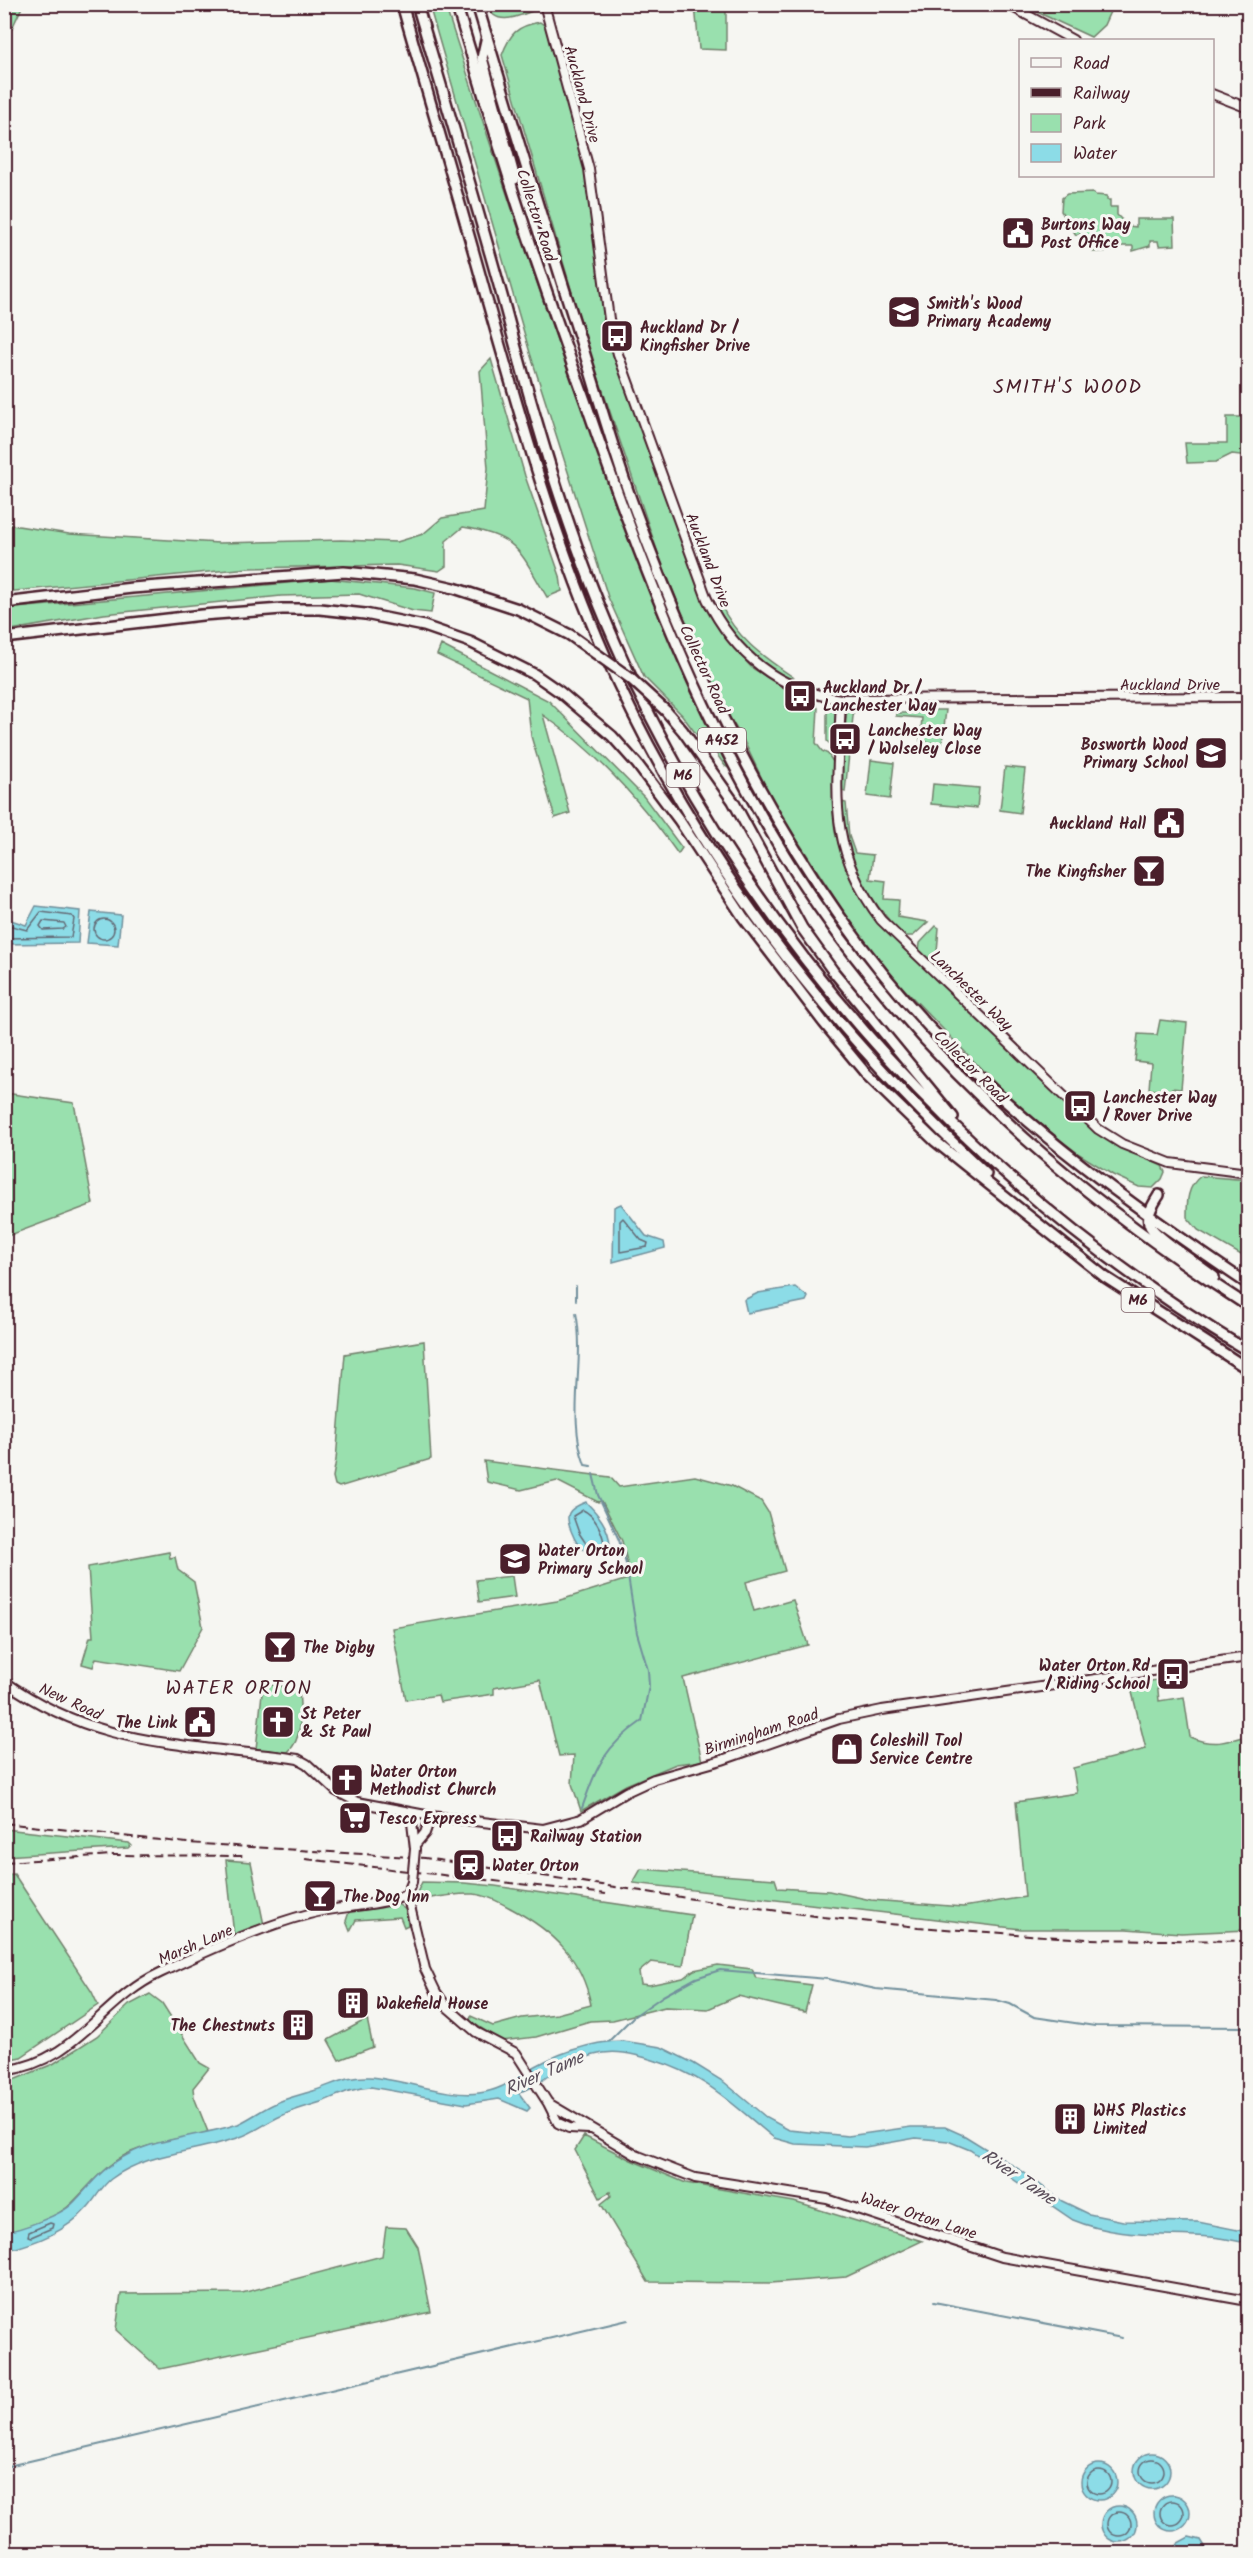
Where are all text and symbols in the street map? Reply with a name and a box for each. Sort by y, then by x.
legend [1019,39,1214,177]
street label: Auckland Drive [557,43,607,146]
text: Road [1073,50,1110,79]
text: Railway [1073,80,1130,109]
text: Park [1073,110,1106,139]
text: Water [1073,140,1118,169]
street label: Collector Road [509,166,563,266]
place label: Burtons Way Post Office [1041,213,1131,256]
public building icon: Burtons Way Post Office [1000,215,1036,251]
place label: Smith's Wood Primary Academy [927,292,1052,335]
school or university icon: Smith's Wood Primary Academy [886,294,922,330]
place label: Auckland Dr / Kingfisher Drive [640,316,750,359]
bus stop icon: Auckland Dr / Kingfisher Drive [599,318,635,354]
district label: SMITH'S WOOD [993,372,1143,404]
street label: Auckland Drive [678,509,737,612]
street label: Collector Road [672,621,736,719]
street label: Auckland Drive [1120,673,1220,698]
place label: Auckland Dr / Lanchester Way [823,676,938,719]
bus stop icon: Auckland Dr / Lanchester Way [782,678,818,714]
place label: Lanchester Way / Wolseley Close [867,719,983,762]
bus stop icon: Lanchester Way / Wolseley Close [827,721,863,757]
road number: A452 [698,728,746,752]
place label: Bosworth Wood Primary School [1081,733,1189,776]
school or university icon: Bosworth Wood Primary School [1193,735,1229,771]
road number: M6 [666,763,700,787]
public building icon: Auckland Hall [1151,805,1187,841]
place label: Auckland Hall [1049,812,1147,837]
bar icon: The Kingfisher [1131,853,1167,889]
place label: The Kingfisher [1026,860,1127,885]
street label: Lanchester Way [924,945,1019,1038]
street label: Collector Road [927,1024,1014,1111]
place label: Lanchester Way / Rover Drive [1102,1086,1218,1129]
bus stop icon: Lanchester Way / Rover Drive [1062,1088,1098,1124]
road number: M6 [1122,1288,1154,1312]
place label: Water Orton Primary School [538,1539,644,1582]
school or university icon: Water Orton Primary School [497,1541,533,1577]
bar icon: The Digby [262,1629,298,1665]
place label: The Digby [303,1636,375,1661]
place label: Water Orton Rd / Riding School [1039,1654,1151,1697]
bus stop icon: Water Orton Rd / Riding School [1155,1656,1191,1692]
district label: WATER ORTON [166,1673,312,1705]
street label: New Road [35,1677,107,1728]
place label: St Peter & St Paul [301,1702,372,1745]
street label: Birmingham Road [701,1702,823,1763]
public building icon: The Link [182,1704,218,1740]
church icon: St Peter & St Paul [260,1704,296,1740]
place label: The Link [116,1711,178,1736]
place label: Coleshill Tool Service Centre [870,1729,973,1772]
shop icon: Coleshill Tool Service Centre [829,1731,865,1767]
place label: Water Orton Methodist Church [370,1760,496,1803]
church icon: Water Orton Methodist Church [329,1762,365,1798]
supermarket icon: Tesco Express [337,1800,373,1836]
place label: Tesco Express [378,1807,477,1832]
bus stop icon: Railway Station [489,1818,525,1854]
place label: Railway Station [530,1825,642,1850]
station icon: Water Orton [451,1847,487,1883]
place label: Water Orton [492,1854,579,1879]
bar icon: The Dog Inn [302,1878,338,1914]
place label: The Dog Inn [343,1885,429,1910]
street label: Marsh Lane [154,1918,237,1972]
building icon: Wakefield House [335,1985,371,2021]
place label: Wakefield House [376,1992,489,2017]
building icon: The Chestnuts [280,2007,316,2043]
place label: The Chestnuts [171,2014,276,2039]
water label: River Tame [500,2043,591,2105]
place label: WHS Plastics Limited [1093,2099,1187,2142]
building icon: WHS Plastics Limited [1052,2101,1088,2137]
water label: River Tame [975,2143,1063,2215]
street label: Water Orton Lane [857,2186,980,2247]

